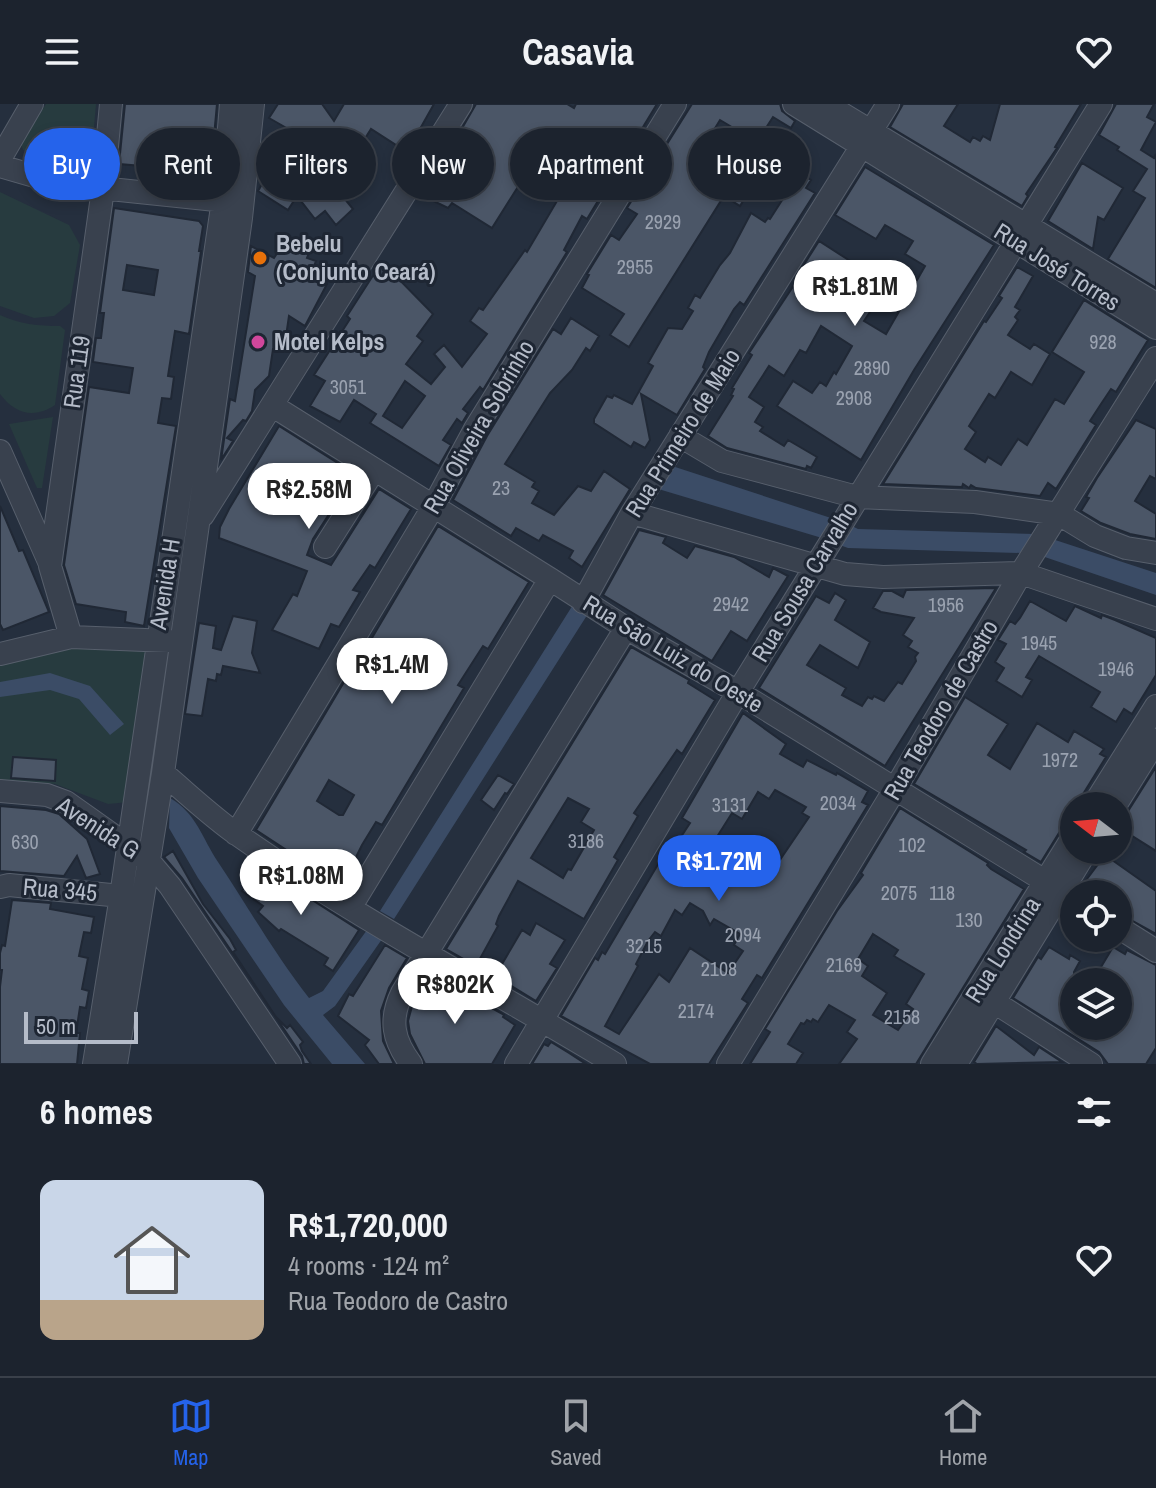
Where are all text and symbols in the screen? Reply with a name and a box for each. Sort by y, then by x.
text: Casavia [522,28,634,76]
icon: menu [40,30,84,74]
icon: heart [1072,30,1116,74]
chip: Buy [24,128,120,200]
chip: Rent [136,128,240,200]
chip: Filters [256,128,376,200]
chip: New [392,128,494,200]
chip: Apartment [510,128,672,200]
chip: House [688,128,810,200]
house number: 2929 [645,208,681,235]
street label: Rua José Torres [988,215,1127,318]
place label: Bebelu (Conjunto Ceará) [276,227,436,287]
marker: Bebelu (Conjunto Ceará) [251,249,269,267]
house number: 2955 [617,253,653,280]
pin: R$1.81M [781,260,929,328]
text: R$1.81M [812,268,898,303]
place label: Motel Kelps [274,325,385,357]
house number: 928 [1089,328,1117,355]
marker: Motel Kelps [249,333,267,351]
street label: Rua 119 [55,334,97,410]
street label: Rua Oliveira Sobrinho [415,334,541,519]
street label: Rua Primeiro de Maio [617,342,747,523]
house number: 2890 [854,354,890,381]
house number: 3051 [330,373,366,400]
house number: 2908 [836,384,872,411]
pin: R$2.58M [235,463,383,531]
text: R$2.58M [266,471,352,506]
house number: 23 [492,474,510,501]
street label: Rua Sousa Carvalho [744,495,865,668]
street label: Avenida H [141,536,187,633]
street label: Rua São Luiz do Oeste [578,587,769,720]
house number: 2942 [713,590,749,617]
house number: 1956 [928,591,964,618]
street label: Rua Teodoro de Castro [875,614,1005,805]
house number: 1945 [1021,629,1057,656]
pin: R$1.4M [327,638,457,706]
text: R$1.4M [355,646,429,681]
house number: 1946 [1098,655,1134,682]
house number: 1972 [1042,746,1078,773]
street label: Avenida G [50,788,146,866]
house number: 2034 [820,789,856,816]
house number: 3131 [712,791,748,818]
north arrow [1060,792,1132,864]
map controls [1060,792,1132,1040]
house number: 3186 [568,827,604,854]
house number: 630 [11,828,39,855]
house number: 102 [898,831,926,858]
pin: R$1.72M [645,835,793,903]
text: R$1.72M [676,843,762,878]
pin: R$1.08M [227,849,375,917]
text: R$1.08M [258,857,344,892]
street label: Rua 345 [22,870,99,908]
house number: 2075 [881,879,917,906]
house number: 118 [929,879,955,906]
button: locate [1060,880,1132,952]
street label: Rua Londrina [957,890,1047,1009]
house number: 130 [955,906,983,933]
house number: 2094 [725,921,761,948]
house number: 3215 [626,932,662,959]
house number: 2169 [826,951,862,978]
house number: 2108 [701,955,737,982]
pin: R$802K [390,958,520,1026]
text: R$802K [416,966,494,1001]
button: layers [1060,968,1132,1040]
house number: 2174 [678,997,714,1024]
house number: 2158 [884,1003,920,1030]
scale bar [24,1008,138,1044]
text: 50 m [36,1011,76,1041]
text: 6 homes [40,1089,153,1135]
icon: filters [1072,1090,1116,1134]
text: R$1,720,000 [288,1202,448,1248]
icon: home [104,1212,200,1308]
icon: heart [1072,1238,1116,1282]
text: 4 rooms · 124 m² [288,1248,449,1283]
text: Rua Teodoro de Castro [288,1283,508,1318]
tab: Map [169,1394,213,1472]
tab: Saved [550,1394,602,1472]
tab: Home [939,1394,987,1472]

